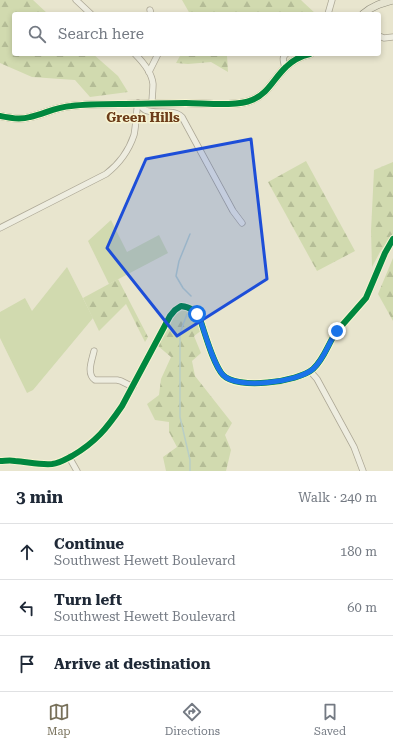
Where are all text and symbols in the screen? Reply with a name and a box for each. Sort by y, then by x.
search box [12,12,381,56]
icon: search [26,23,48,45]
text: Search here [58,25,144,43]
district label: Green Hills [106,110,180,125]
route start [188,305,206,323]
route end [328,322,346,340]
text: 3 min [16,487,63,507]
text: Walk · 240 m [298,490,377,505]
text: Continue [54,535,124,553]
icon: ahead [16,541,38,563]
text: 180 m [340,544,377,559]
text: Southwest Hewett Boulevard [54,553,236,568]
text: Turn left [54,591,122,609]
icon: left [16,597,38,619]
text: 60 m [347,600,377,615]
text: Southwest Hewett Boulevard [54,609,236,624]
icon: arrive [16,653,38,675]
text: Arrive at destination [54,655,210,673]
tab: Map [47,701,71,738]
tab: Directions [165,701,220,738]
tab: Saved [314,701,346,738]

